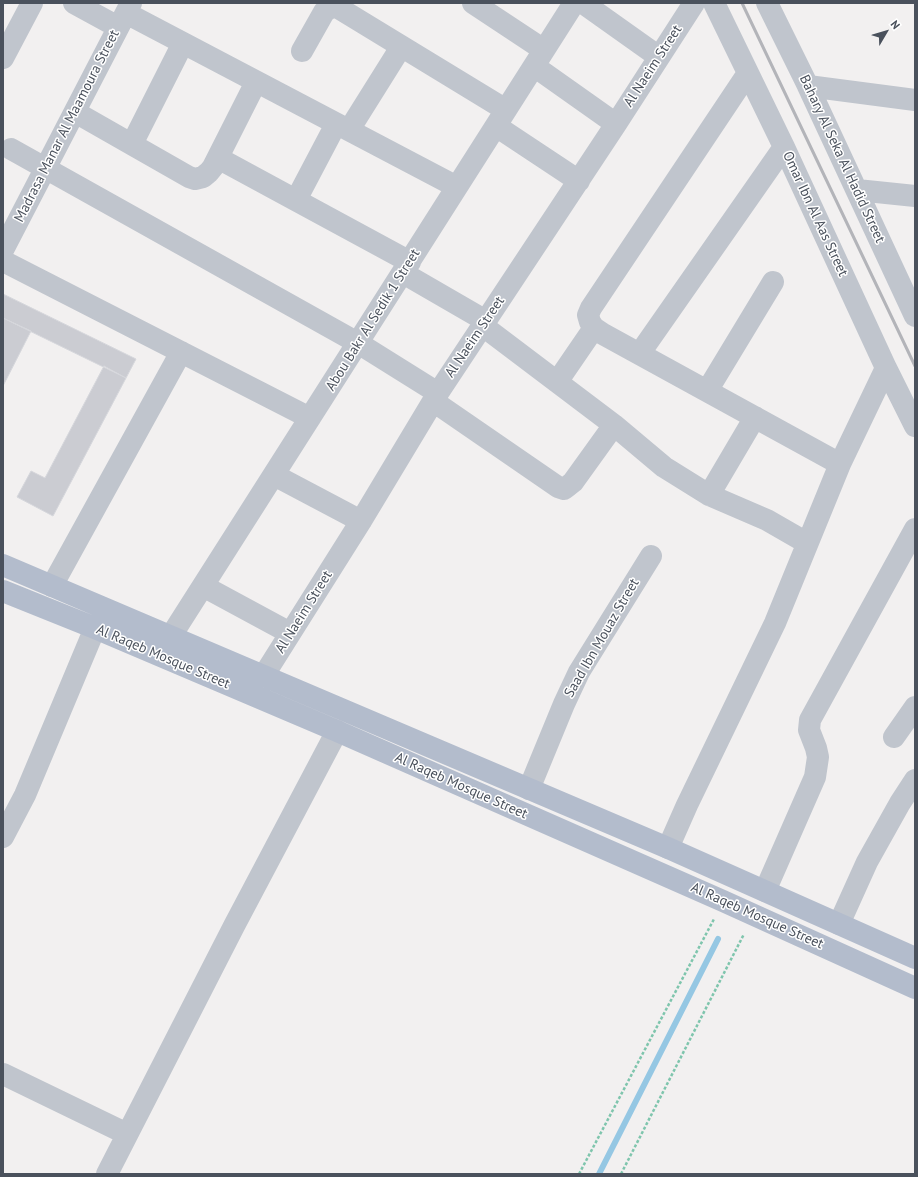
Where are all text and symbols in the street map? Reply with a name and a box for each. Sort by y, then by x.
north arrow [866,12,906,52]
text: N [888,17,903,32]
street label: Al Naeim Street [620,22,686,110]
street label: Madrasa Manar Al Maamoura Street [11,27,123,225]
street label: Bahary Al Seka Al Hadid Street [796,72,888,246]
street label: Omar Ibn Al Aas Street [779,149,851,279]
street label: Abou Bakr Al Sedik 1 Street [322,246,424,394]
street label: Al Naeim Street [442,293,508,381]
street label: Al Naeim Street [272,568,336,656]
street label: Saad Ibn Mouaz Street [561,576,643,700]
street label: Al Raqeb Mosque Street [94,621,232,693]
street label: Al Raqeb Mosque Street [392,749,530,823]
street label: Al Raqeb Mosque Street [688,879,826,953]

